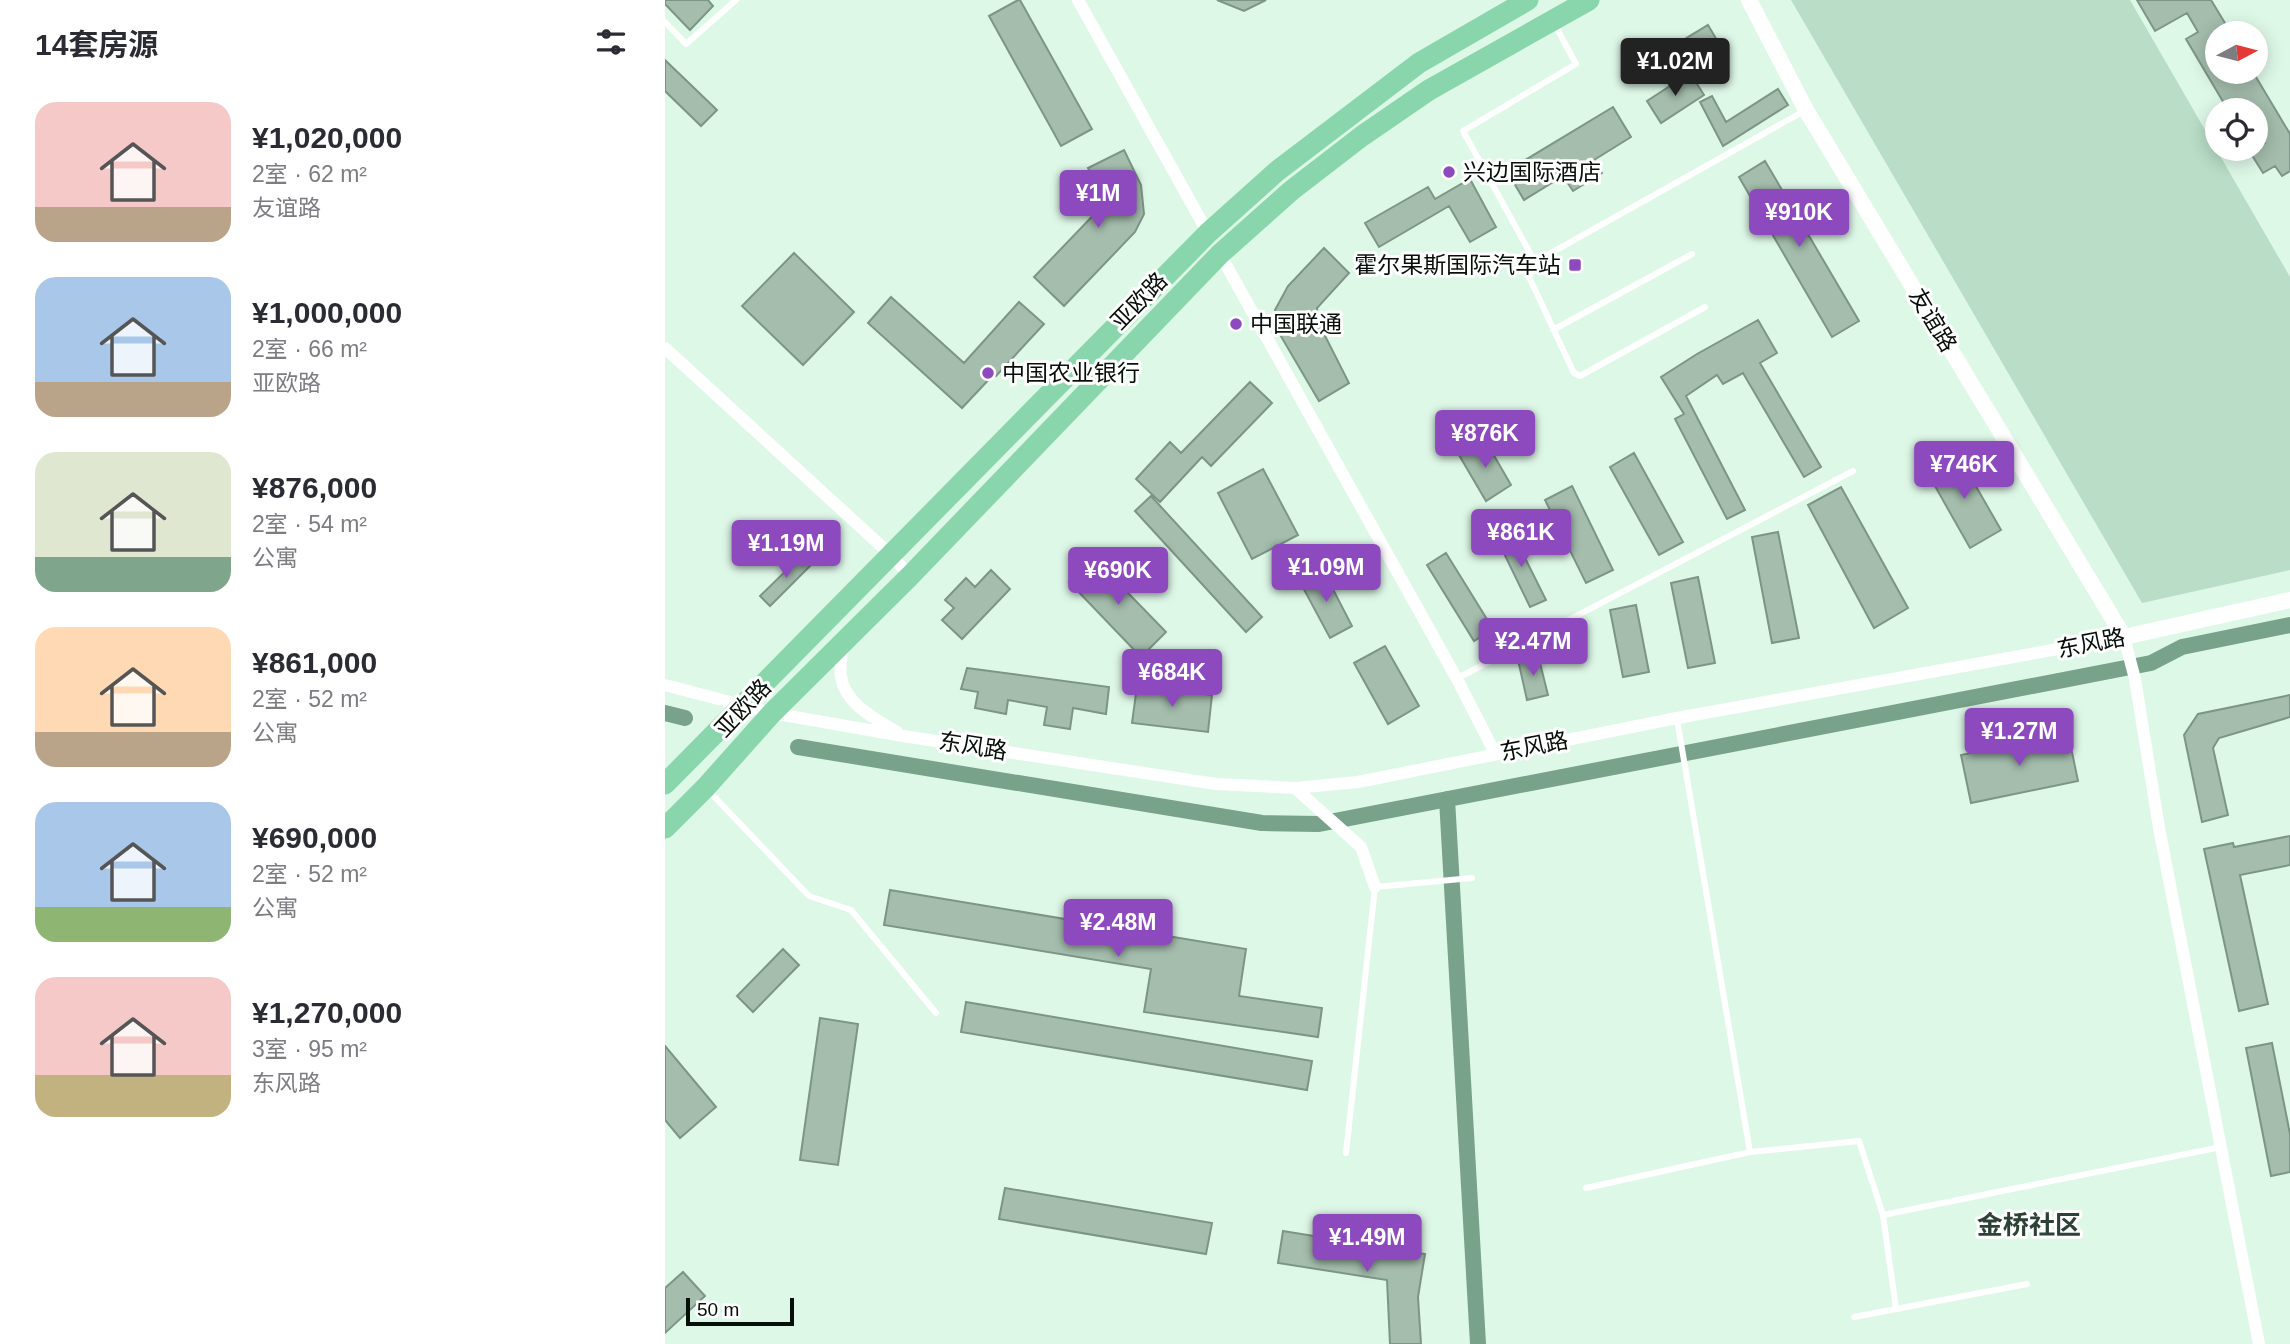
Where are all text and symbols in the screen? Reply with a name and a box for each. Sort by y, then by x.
north arrow [2205,21,2268,84]
map controls [2205,21,2268,161]
icon: filters [592,23,630,61]
text: 14套房源 [35,28,158,61]
pin: ¥1.02M [1618,38,1732,98]
text: ¥1.02M [1637,48,1713,74]
button: locate [2205,98,2268,161]
text: ¥1,020,000 [252,121,402,154]
icon: home [91,130,175,214]
place label: 兴边国际酒店 [1463,159,1601,185]
text: 2室 · 62 m² [252,161,367,187]
marker: 兴边国际酒店 [1441,164,1457,180]
pin: ¥1M [1064,170,1132,230]
text: ¥1M [1076,180,1120,206]
pin: ¥910K [1750,190,1848,249]
text: 友谊路 [252,195,321,221]
text: ¥910K [1765,199,1833,225]
place label: 霍尔果斯国际汽车站 [1354,252,1561,278]
marker: 霍尔果斯国际汽车站 [1567,257,1583,273]
street label: 亚欧路 [1106,267,1172,335]
street label: 友谊路 [1904,284,1962,356]
text: ¥1,000,000 [252,296,402,329]
icon: home [91,305,175,389]
place label: 中国联通 [1250,311,1342,337]
marker: 中国联通 [1228,316,1244,332]
text: 2室 · 66 m² [252,336,367,362]
place label: 中国农业银行 [1002,360,1140,386]
marker: 中国农业银行 [980,365,996,381]
text: 亚欧路 [252,370,321,396]
pin: ¥876K [1436,410,1534,470]
text: ¥876K [1451,420,1519,446]
pin: ¥746K [1915,442,2013,501]
text: ¥746K [1930,451,1998,477]
text: ¥876,000 [252,471,377,504]
icon: home [91,480,175,564]
pin: ¥861K [1472,510,1570,569]
text: 2室 · 54 m² [252,511,367,537]
text: ¥861K [1487,519,1555,545]
pin: ¥1.19M [729,520,843,580]
text: ¥1.19M [748,530,824,556]
pin: ¥1.09M [1269,544,1383,604]
text: 公寓 [252,545,298,571]
pin: ¥690K [1069,548,1167,607]
text: ¥1.09M [1288,554,1364,580]
text: ¥690K [1084,557,1152,583]
pin: ¥2.47M [1476,618,1590,678]
street label: 东风路 [2055,624,2127,662]
text: ¥2.47M [1495,628,1571,654]
text: ¥861,000 [252,646,377,679]
pin: ¥684K [1123,650,1221,709]
icon: home [91,655,175,739]
text: ¥684K [1138,659,1206,685]
street label: 亚欧路 [710,674,776,742]
text: 2室 · 52 m² [252,686,367,712]
pin: ¥1.27M [1962,708,2076,768]
text: ¥1.27M [1981,718,2057,744]
text: 公寓 [252,720,298,746]
street label: 东风路 [1498,727,1570,765]
street label: 东风路 [937,728,1009,764]
text: ¥690,000 [252,821,377,854]
icon: home [91,830,175,914]
text: 2室 · 52 m² [252,861,367,887]
text: 公寓 [252,895,298,921]
pin: ¥2.48M [1061,900,1175,959]
text: ¥2.48M [1080,909,1156,935]
text: ¥1,270,000 [252,996,402,1029]
icon: home [91,1005,175,1089]
text: 3室 · 95 m² [252,1036,367,1062]
text: 东风路 [252,1070,321,1096]
district label: 金桥社区 [1977,1210,2081,1240]
pin: ¥1.49M [1310,1214,1424,1274]
text: ¥1.49M [1329,1224,1405,1250]
scale bar [686,1295,795,1327]
text: 50 m [697,1299,739,1320]

